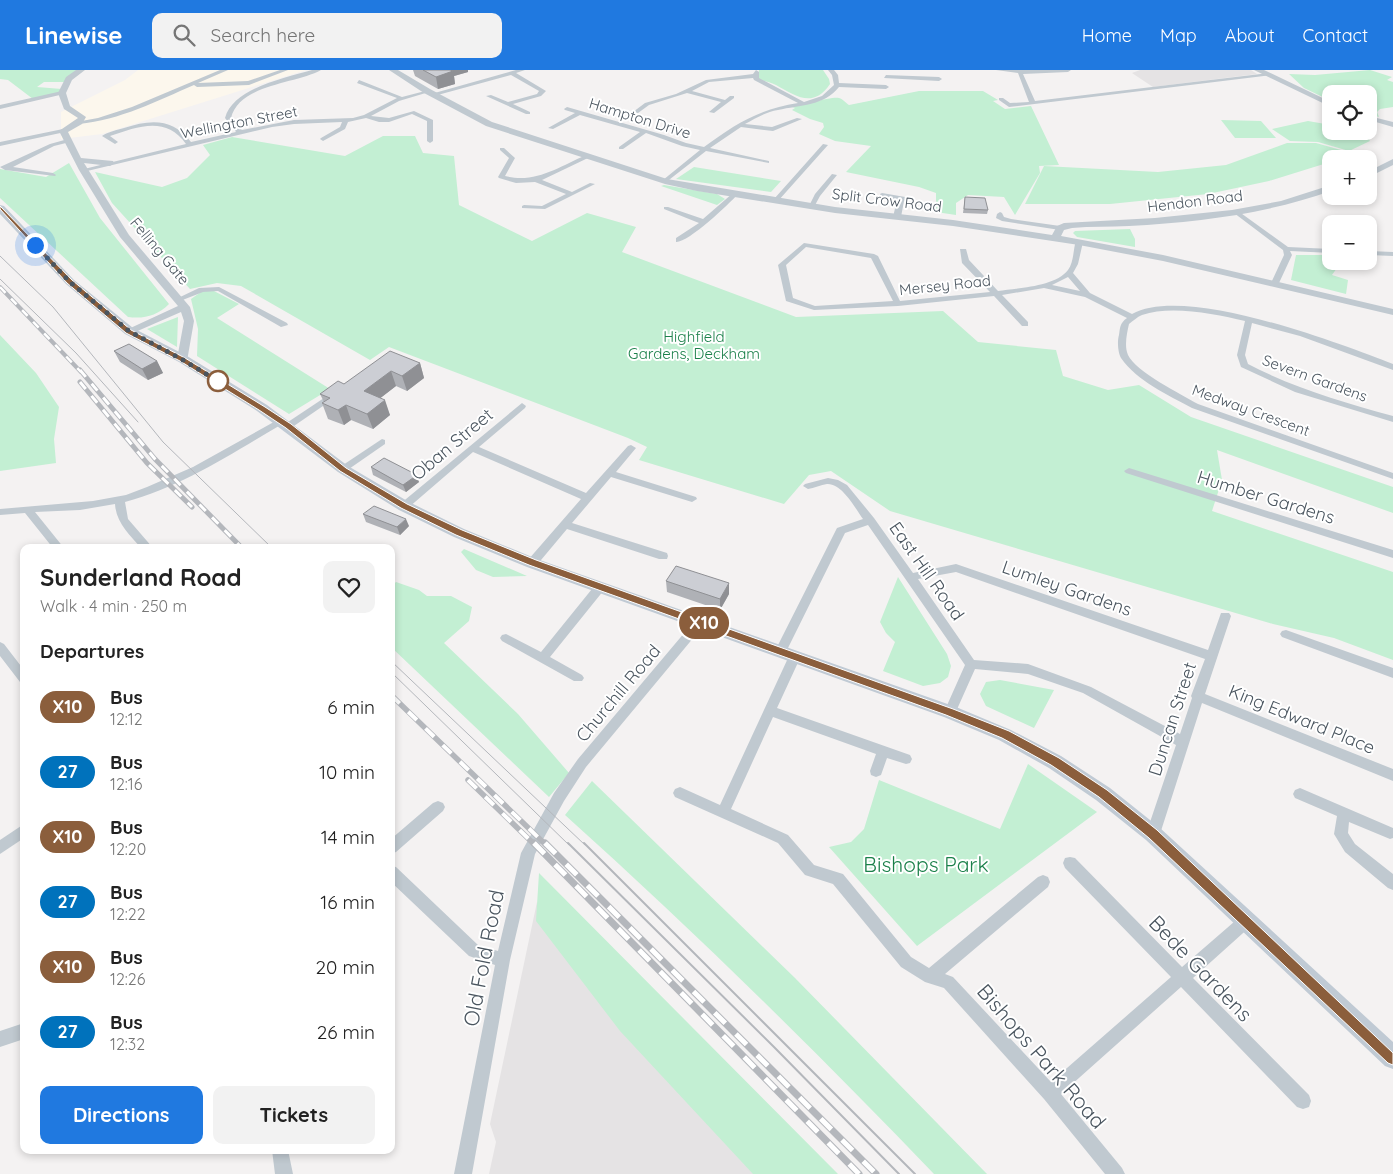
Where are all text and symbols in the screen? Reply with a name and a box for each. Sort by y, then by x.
search box [152,13,502,58]
text: Linewise [25,20,122,50]
icon: search [170,21,198,49]
text: Search here [210,23,315,47]
text: Home [1082,24,1132,47]
text: Map [1160,24,1197,47]
text: About [1225,24,1275,47]
text: Contact [1303,24,1368,47]
map controls [1322,85,1377,270]
button: locate [1322,85,1377,140]
street label: Hampton Drive [587,93,693,143]
street label: Wellington Street [179,101,299,143]
button: + [1322,150,1377,205]
street label: Split Crow Road [831,184,943,216]
street label: Hendon Road [1146,186,1244,216]
street label: Felling Gate [126,213,194,289]
button: − [1322,215,1377,270]
your location [23,233,48,258]
street label: Mersey Road [898,271,992,299]
park label: Highfield Gardens, Deckham [628,327,760,363]
street label: Severn Gardens [1260,350,1370,406]
unlabelled marker [207,370,229,392]
street label: Medway Crescent [1190,380,1312,440]
street label: Oban Street [406,403,498,485]
street label: Humber Gardens [1194,465,1338,529]
street label: East Hill Road [885,517,969,625]
street label: Lumley Gardens [999,555,1135,621]
button: heart [323,561,375,613]
text: Sunderland Road [40,562,242,592]
text: Walk · 4 min · 250 m [40,596,187,616]
line badge: X10 [675,607,733,639]
text: X10 [689,611,719,634]
text: Departures [40,639,144,663]
street label: Churchill Road [571,640,665,746]
street label: Duncan Street [1143,659,1201,779]
street label: King Edward Place [1225,679,1379,759]
text: Bus [110,685,143,709]
text: X10 [53,695,82,718]
text: 6 min [327,695,375,719]
text: 12:12 [110,709,143,729]
text: Bus [110,750,143,774]
text: 27 [57,760,78,783]
text: 10 min [319,760,375,784]
text: 12:16 [110,774,142,794]
text: Bus [110,815,143,839]
text: X10 [53,825,82,848]
text: 14 min [321,825,375,849]
text: 12:20 [110,839,146,859]
park label: Bishops Park [863,851,989,877]
text: Bus [110,880,143,904]
street label: Old Fold Road [457,887,509,1029]
text: 27 [57,890,78,913]
text: 16 min [320,890,375,914]
text: 12:22 [110,904,146,924]
street label: Bede Gardens [1144,909,1258,1027]
text: Bus [110,945,143,969]
text: X10 [53,955,82,978]
text: 20 min [316,955,375,979]
text: 12:26 [110,969,145,989]
street label: Bishops Park Road [972,978,1112,1134]
text: Bus [110,1010,143,1034]
text: 27 [57,1020,78,1043]
text: 26 min [317,1020,375,1044]
text: 12:32 [110,1034,145,1054]
button: Directions [40,1086,203,1144]
button: Tickets [213,1086,375,1144]

